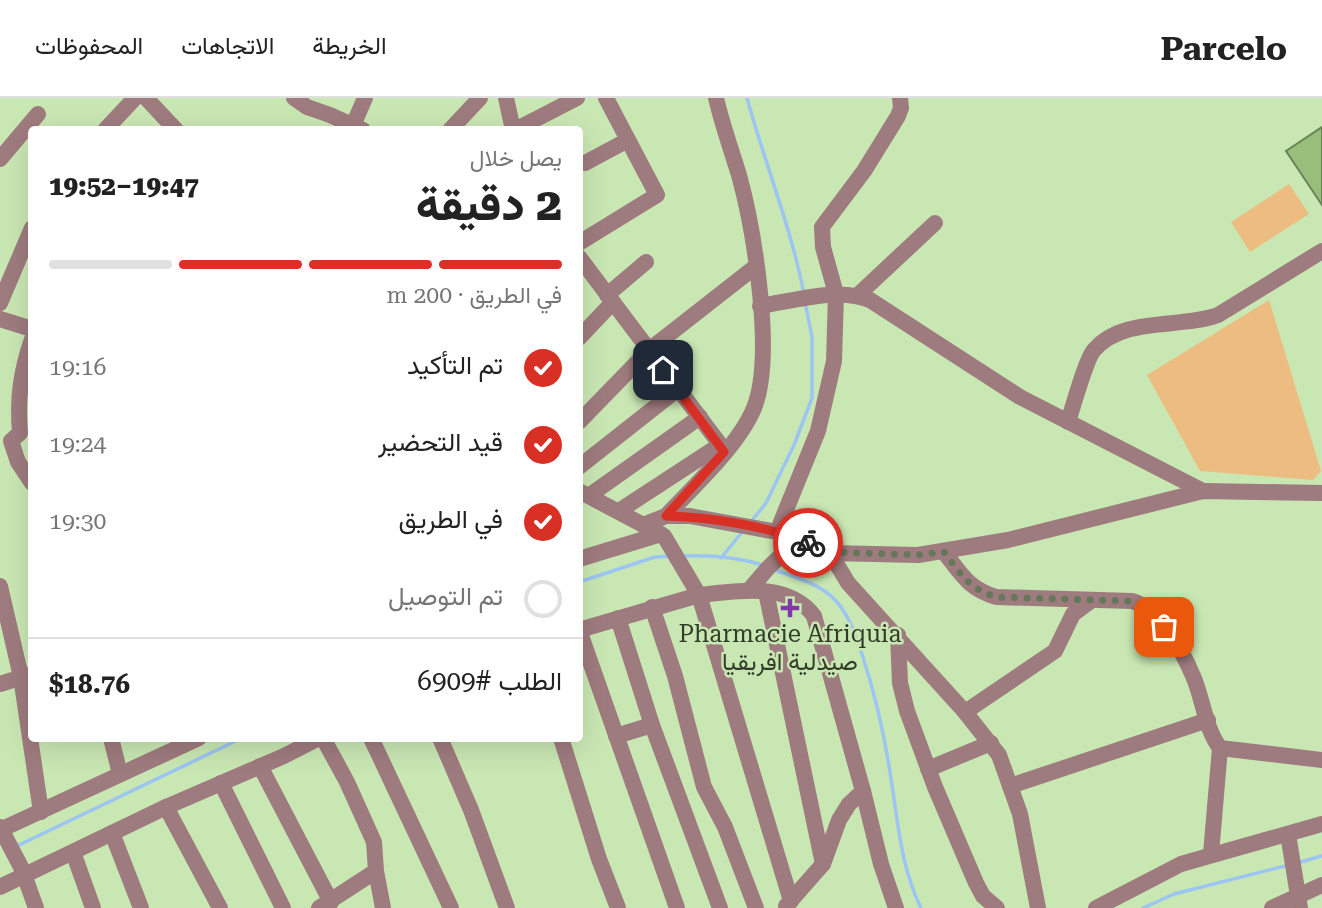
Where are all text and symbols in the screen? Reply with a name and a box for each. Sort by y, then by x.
text: Parcelo [1160,29,1287,68]
text: المحفوظات [35,32,143,60]
text: الاتجاهات [181,32,274,60]
text: الخريطة [312,32,387,60]
text: يصل خلال [470,145,562,172]
text: 19:47–19:52 [49,171,199,201]
text: 2 دقيقة [416,177,562,231]
text: في الطريق · 200 m [387,282,562,309]
pin [633,340,693,400]
icon: check [524,349,562,387]
text: تم التأكيد [407,350,503,380]
icon: home [644,351,682,389]
text: 19:16 [49,354,106,381]
icon: check [524,426,562,464]
text: قيد التحضير [378,427,503,457]
text: 19:24 [49,431,106,458]
icon: check [524,503,562,541]
text: في الطريق [398,504,503,534]
text: 19:30 [49,508,106,535]
courier [773,508,843,578]
icon: bike [789,524,827,562]
text: تم التوصيل [388,581,503,611]
pin [1134,597,1194,657]
marker: Pharmacie Afriquia صيدلية افريقيا [782,600,798,616]
icon: bag [1145,608,1183,646]
place label: Pharmacie Afriquia صيدلية افريقيا [678,620,902,677]
text: الطلب #6909 [417,666,562,696]
text: $18.76 [49,669,130,699]

